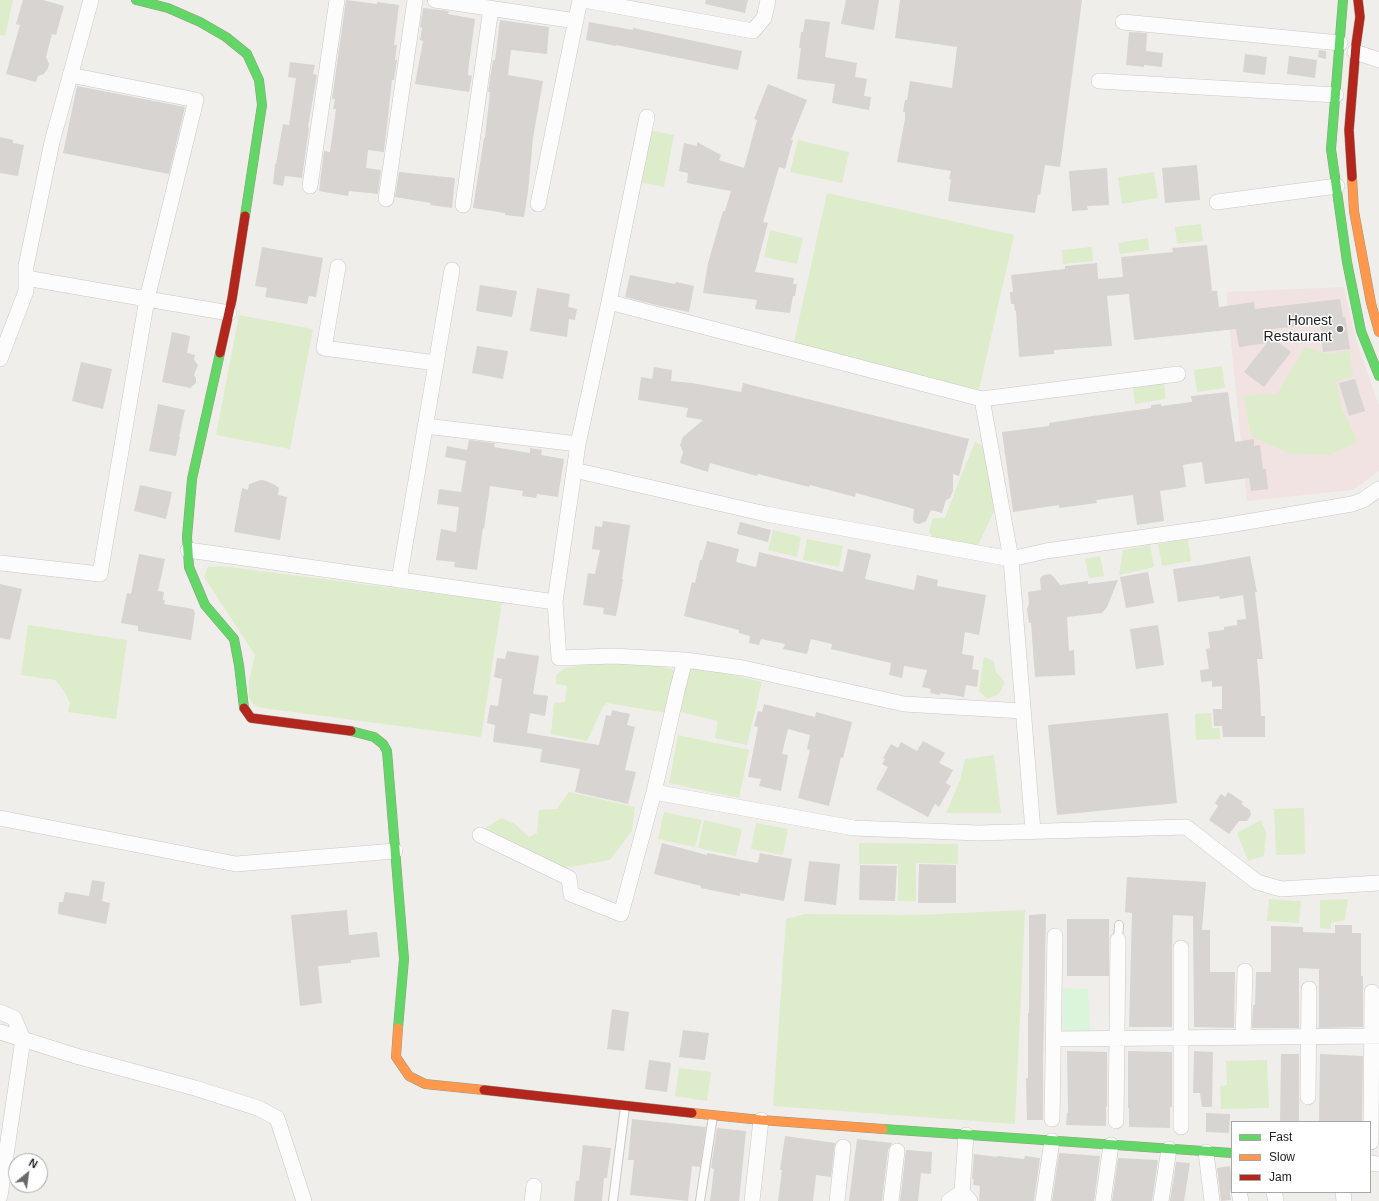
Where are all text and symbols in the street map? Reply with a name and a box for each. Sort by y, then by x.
place label: Honest Restaurant [1264,313,1332,346]
marker: Honest Restaurant [1335,324,1345,334]
legend [1231,1121,1371,1193]
text: Fast [1269,1130,1292,1144]
text: Slow [1269,1150,1295,1164]
north arrow [8,1153,48,1193]
text: N [27,1156,40,1171]
text: Jam [1269,1170,1292,1184]

